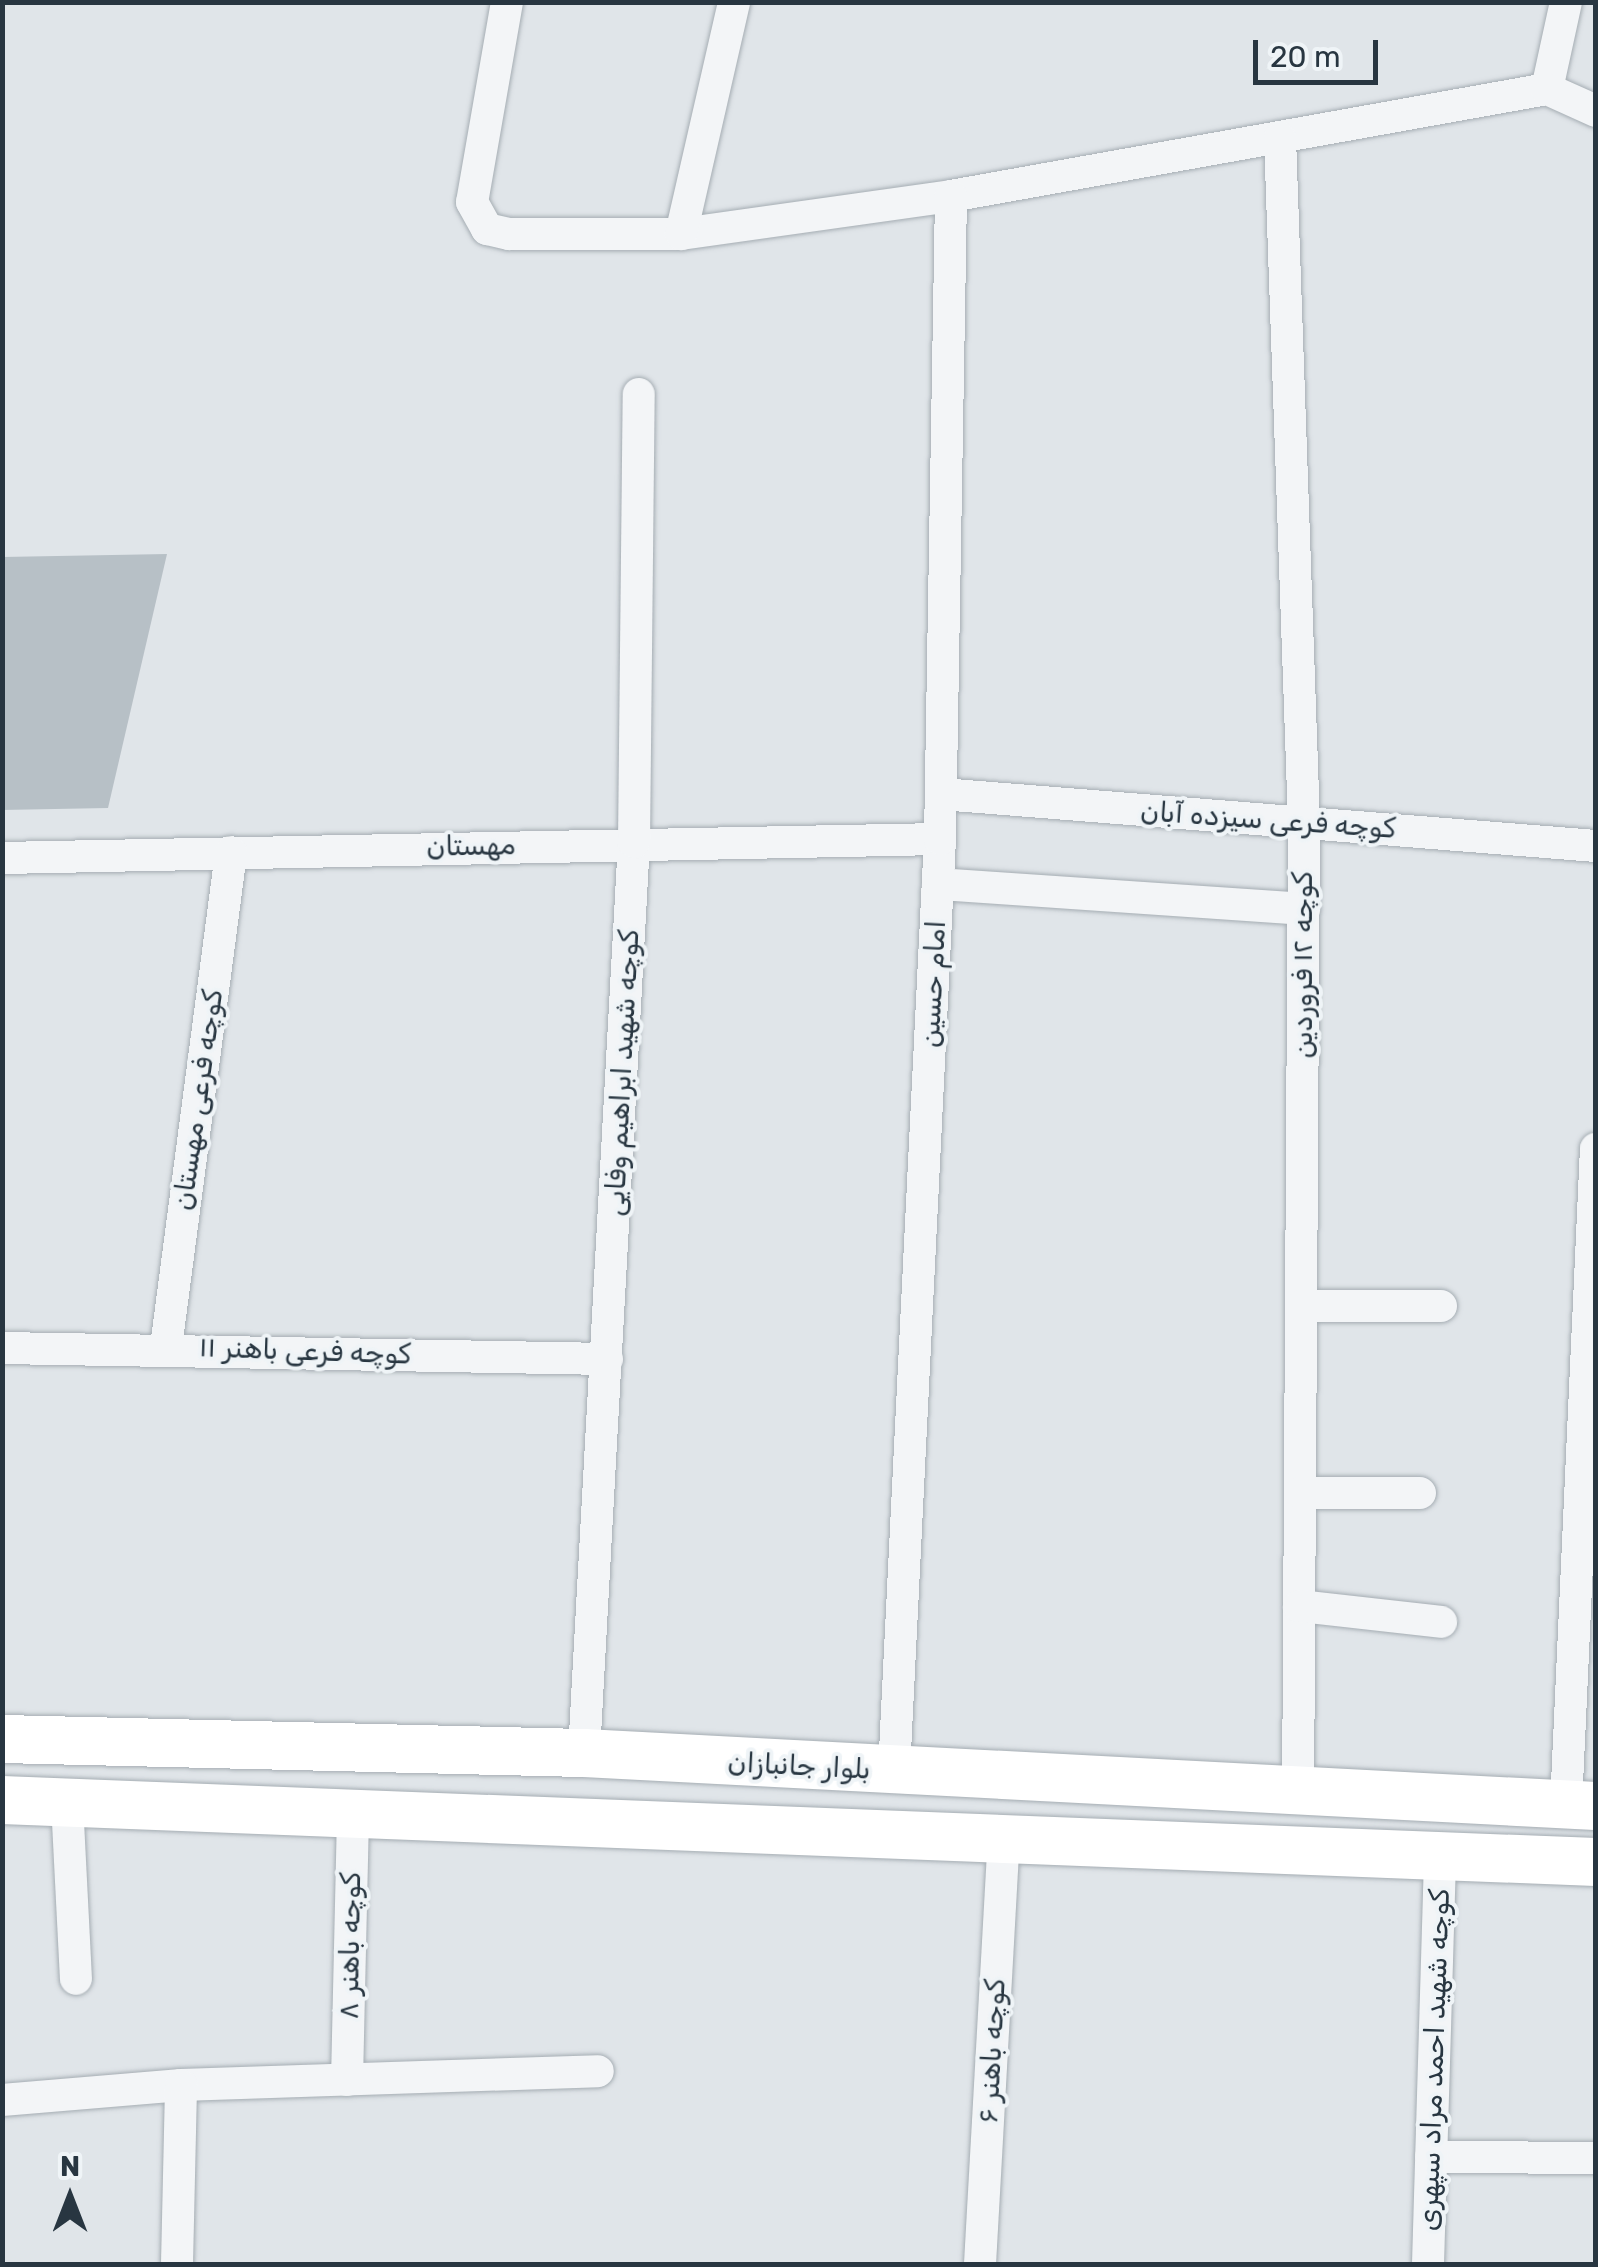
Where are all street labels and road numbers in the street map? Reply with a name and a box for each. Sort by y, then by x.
street label: کوچه فرعی سیزده آبان [1139,794,1397,846]
street label: مهستان [426,828,516,864]
street label: کوچه ۱۲ فروردین [1286,872,1320,1058]
street label: امام حسین [913,920,953,1048]
street label: کوچه شهید ابراهیم وفایی [598,929,646,1217]
street label: کوچه فرعی مهستان [166,987,230,1213]
street label: کوچه فرعی باهنر ۱۱ [198,1331,412,1371]
street label: بلوار جانبازان [727,1745,871,1787]
street label: کوچه باهنر ۸ [332,1872,368,2020]
street label: کوچه شهید احمد مراد سپهری [1411,1888,1457,2232]
street label: کوچه باهنر ۶ [971,1978,1013,2124]

